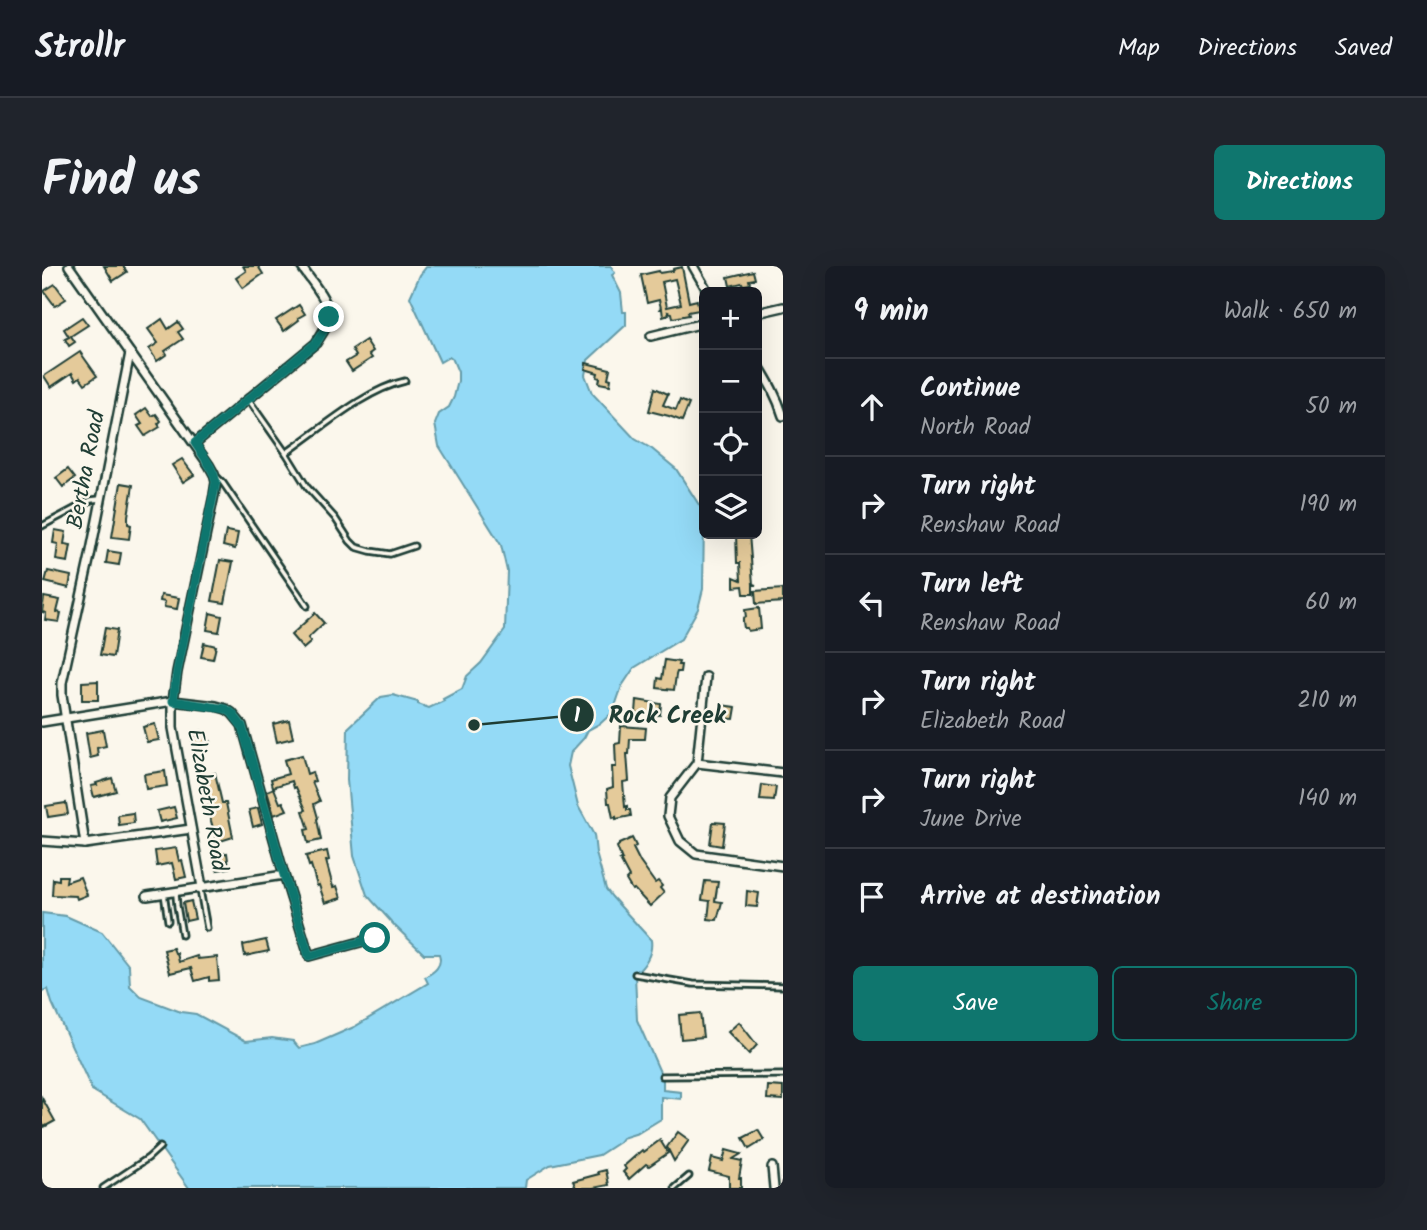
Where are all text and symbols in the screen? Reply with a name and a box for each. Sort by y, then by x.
text: Strollr [35,22,125,75]
text: Map [1118,29,1160,68]
text: Directions [1198,29,1297,68]
text: Saved [1335,29,1392,68]
text: Find us [42,143,200,221]
button: Directions [1214,145,1385,220]
map controls [699,287,762,539]
button: + [699,287,762,350]
text: 9 min [853,288,929,336]
text: Walk · 650 m [1224,294,1357,330]
route end [313,301,344,332]
button: − [699,350,762,413]
text: Continue [920,368,1021,410]
icon: ahead [853,388,891,426]
text: 50 m [1306,389,1357,425]
street label: Bertha Road [58,407,116,532]
text: North Road [920,410,1030,446]
button: locate [699,413,762,476]
text: Turn right [920,466,1036,508]
button: layers [699,476,762,539]
icon: right [853,486,891,524]
text: 190 m [1300,487,1357,523]
text: Renshaw Road [920,508,1060,544]
text: Turn left [920,564,1023,606]
icon: left [853,584,891,622]
text: 60 m [1305,585,1357,621]
text: Renshaw Road [920,606,1060,642]
text: Turn right [920,662,1036,704]
icon: right [853,682,891,720]
text: 210 m [1297,683,1357,719]
callout: Rock Creek [559,692,739,737]
text: Rock Creek [609,697,727,736]
text: 1 [574,700,581,733]
text: Elizabeth Road [920,704,1064,740]
street label: Elizabeth Road [176,726,236,875]
text: Turn right [920,760,1036,802]
icon: right [853,780,891,818]
text: 140 m [1298,781,1357,817]
text: June Drive [920,802,1022,838]
text: Arrive at destination [920,876,1160,918]
icon: arrive [853,878,891,916]
route start [359,922,390,953]
button: Save [853,966,1098,1041]
button: Share [1112,966,1357,1041]

